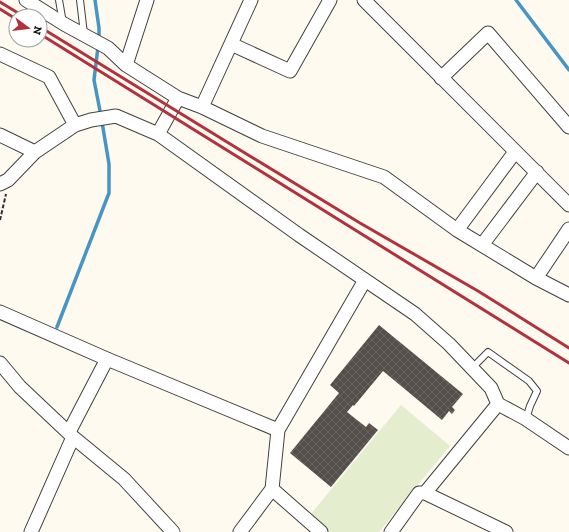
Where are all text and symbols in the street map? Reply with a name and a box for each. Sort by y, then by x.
north arrow [8,8,48,48]
text: N [30,25,45,37]

